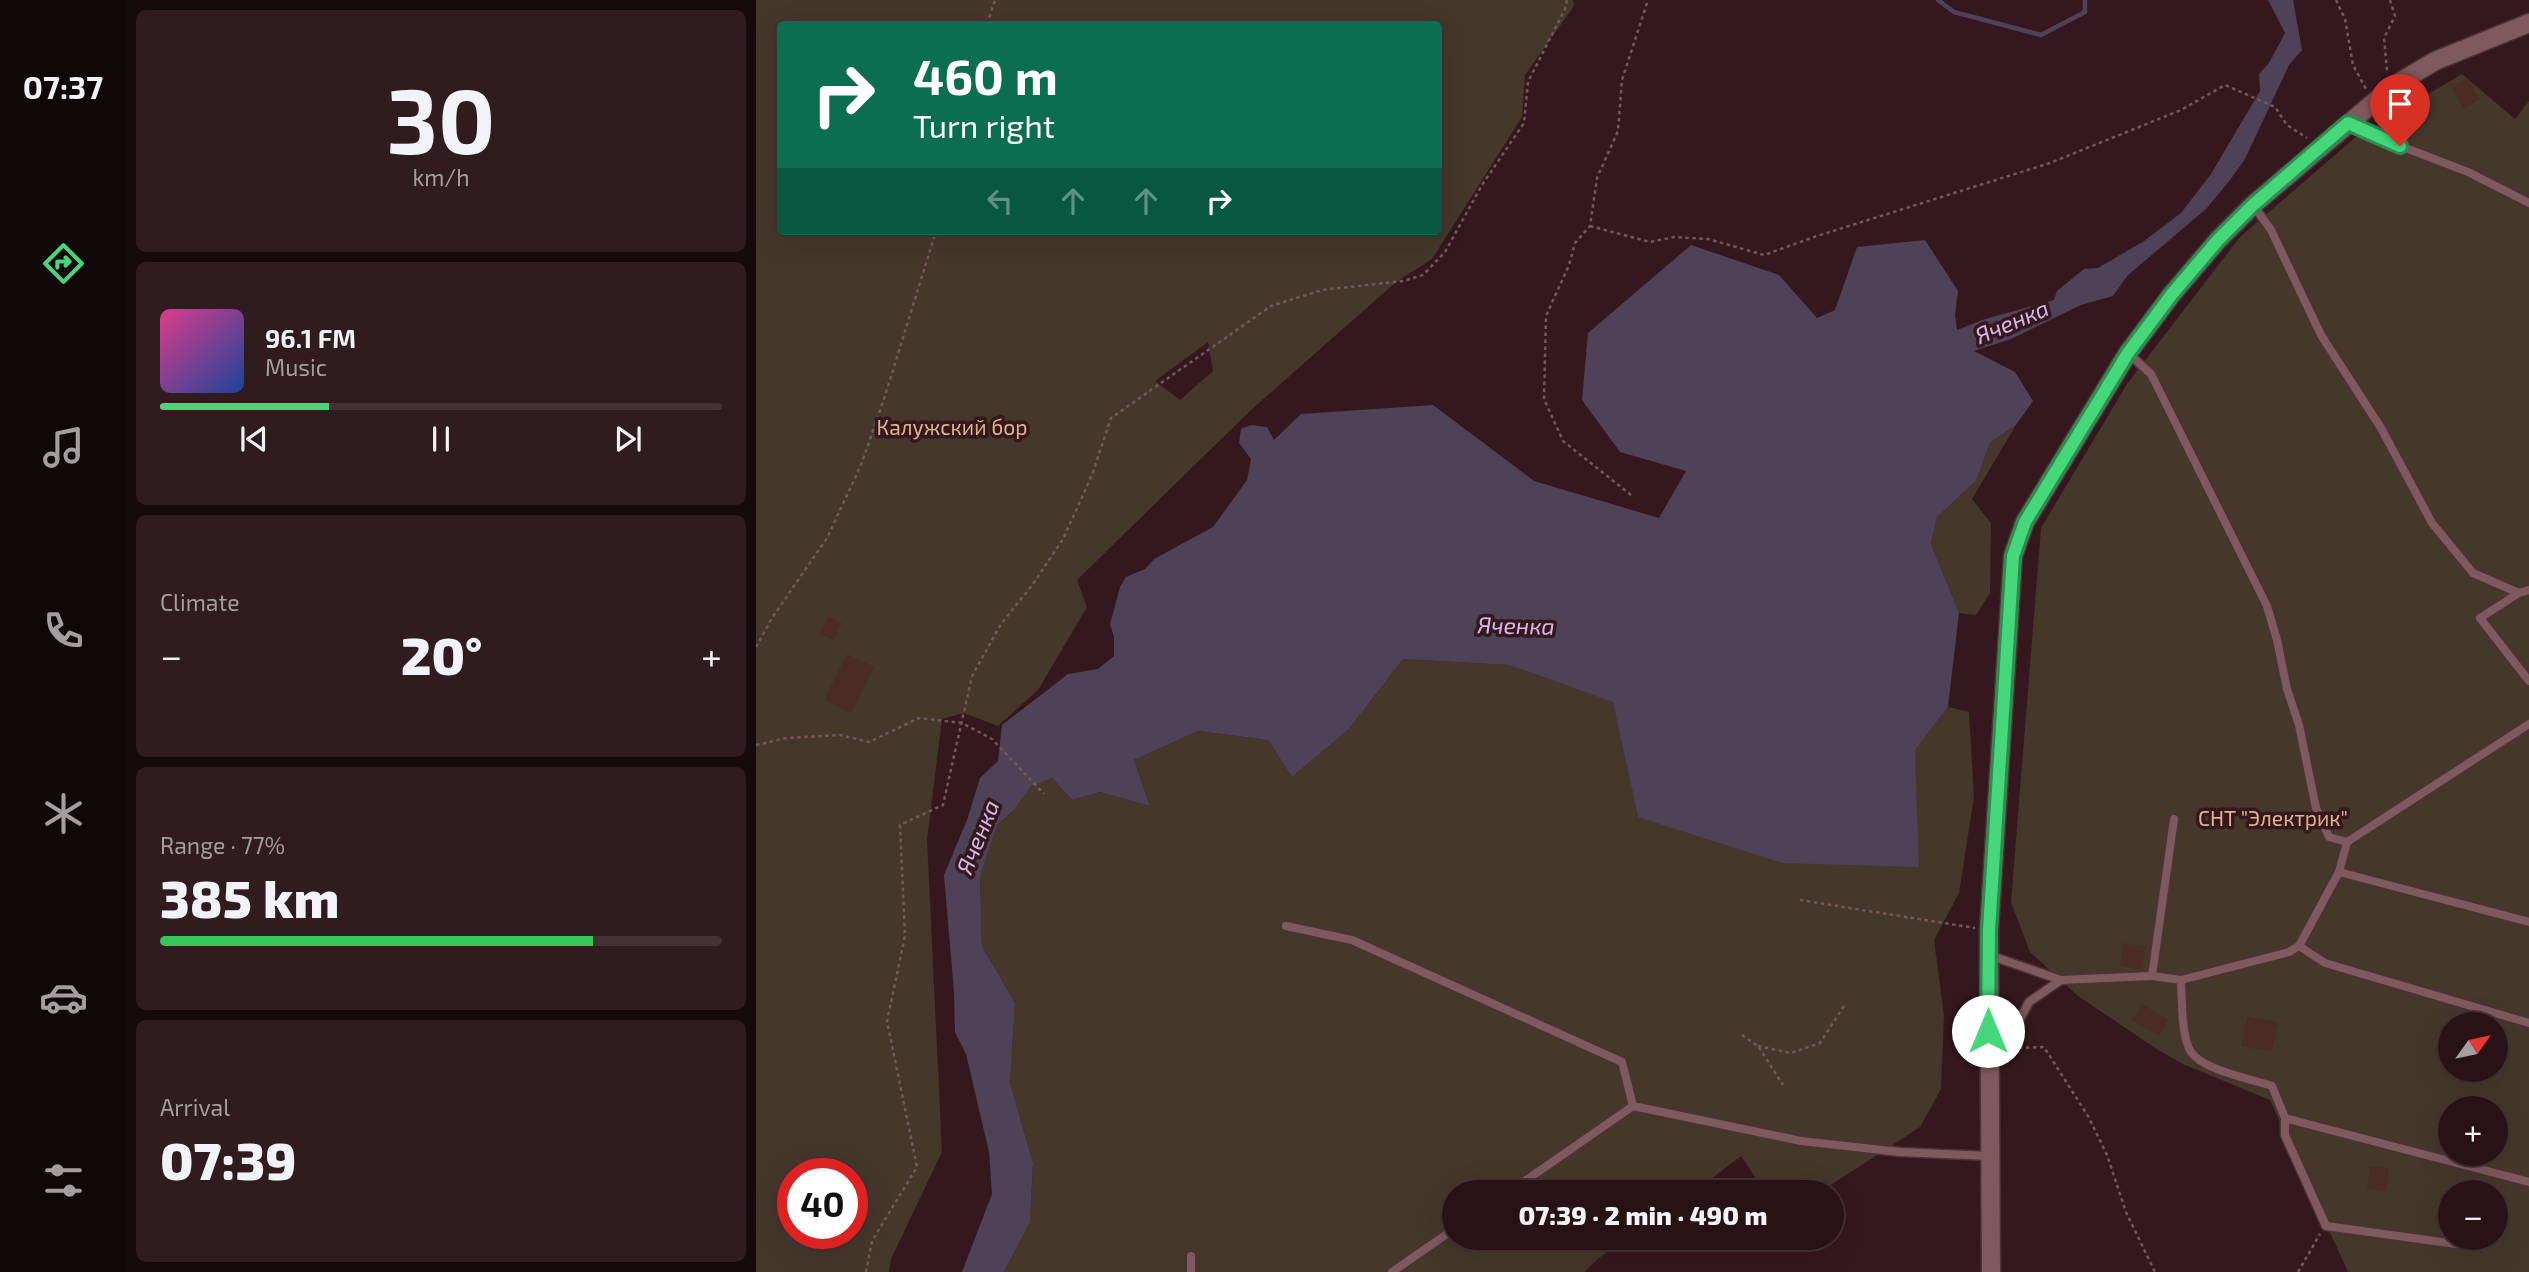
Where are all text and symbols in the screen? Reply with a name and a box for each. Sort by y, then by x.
text: 460 m [913,46,1058,105]
icon: right [798,49,889,140]
text: 30 [386,63,496,172]
text: 07:37 [23,67,103,105]
pin [2370,74,2430,146]
icon: arrive [2381,85,2419,123]
text: Turn right [913,106,1055,144]
text: km/h [412,163,470,191]
icon: left [981,182,1019,220]
icon: ahead [1054,182,1092,220]
icon: ahead [1127,182,1165,220]
icon: right [1200,182,1238,220]
icon: directions [39,239,88,288]
water label: Яченка [1970,293,2053,349]
text: 96.1 FM [265,322,356,353]
text: Music [265,353,327,381]
park label: Калужский бор [877,414,1027,440]
icon: previous [235,420,273,458]
icon: pause [422,420,460,458]
icon: next [609,420,647,458]
icon: music [39,423,88,472]
text: Climate [160,588,240,616]
icon: phone [39,606,88,655]
water label: Яченка [1477,610,1555,640]
text: 20° [401,623,482,685]
text: − [160,632,182,678]
text: + [701,632,722,678]
icon: climate [39,789,88,838]
water label: Яченка [950,795,1005,878]
park label: СНТ "Электрик" [2198,805,2348,830]
text: Range · 77% [160,831,285,859]
text: 385 km [160,866,339,928]
icon: car [39,973,88,1022]
position arrow [1951,994,2025,1068]
north arrow [2438,1012,2508,1082]
map controls [2438,1012,2508,1250]
text: Arrival [160,1093,230,1121]
button: + [2438,1096,2508,1166]
text: 07:39 [160,1128,296,1190]
icon: filters [39,1156,88,1205]
speed limit sign: 40 [777,1158,868,1249]
button: − [2438,1180,2508,1250]
text: 07:39 · 2 min · 490 m [1519,1199,1767,1230]

